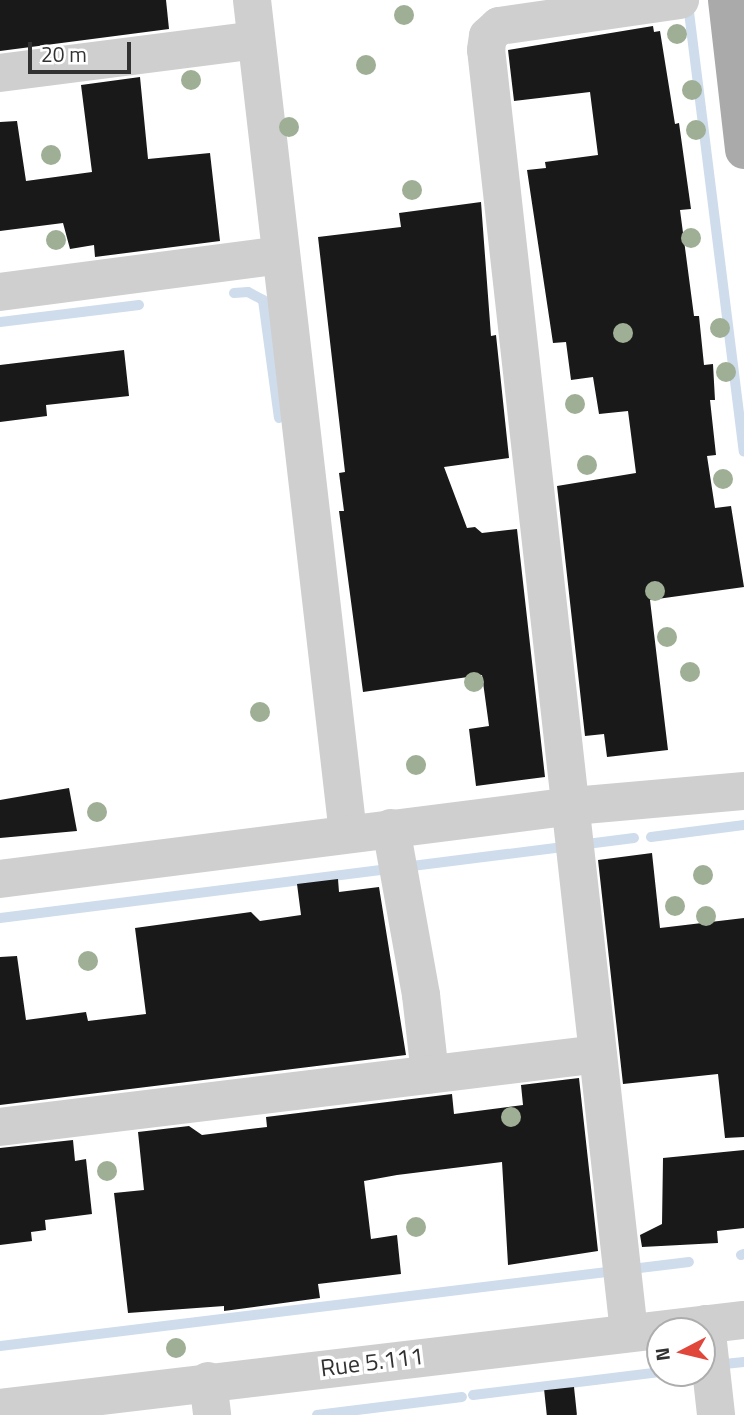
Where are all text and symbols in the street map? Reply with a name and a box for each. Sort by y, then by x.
scale bar [32,28,135,72]
text: 20 m [41,38,87,70]
north arrow [646,1317,716,1387]
street label: Rue 5.111 [319,1341,425,1383]
text: N [646,1346,677,1363]

